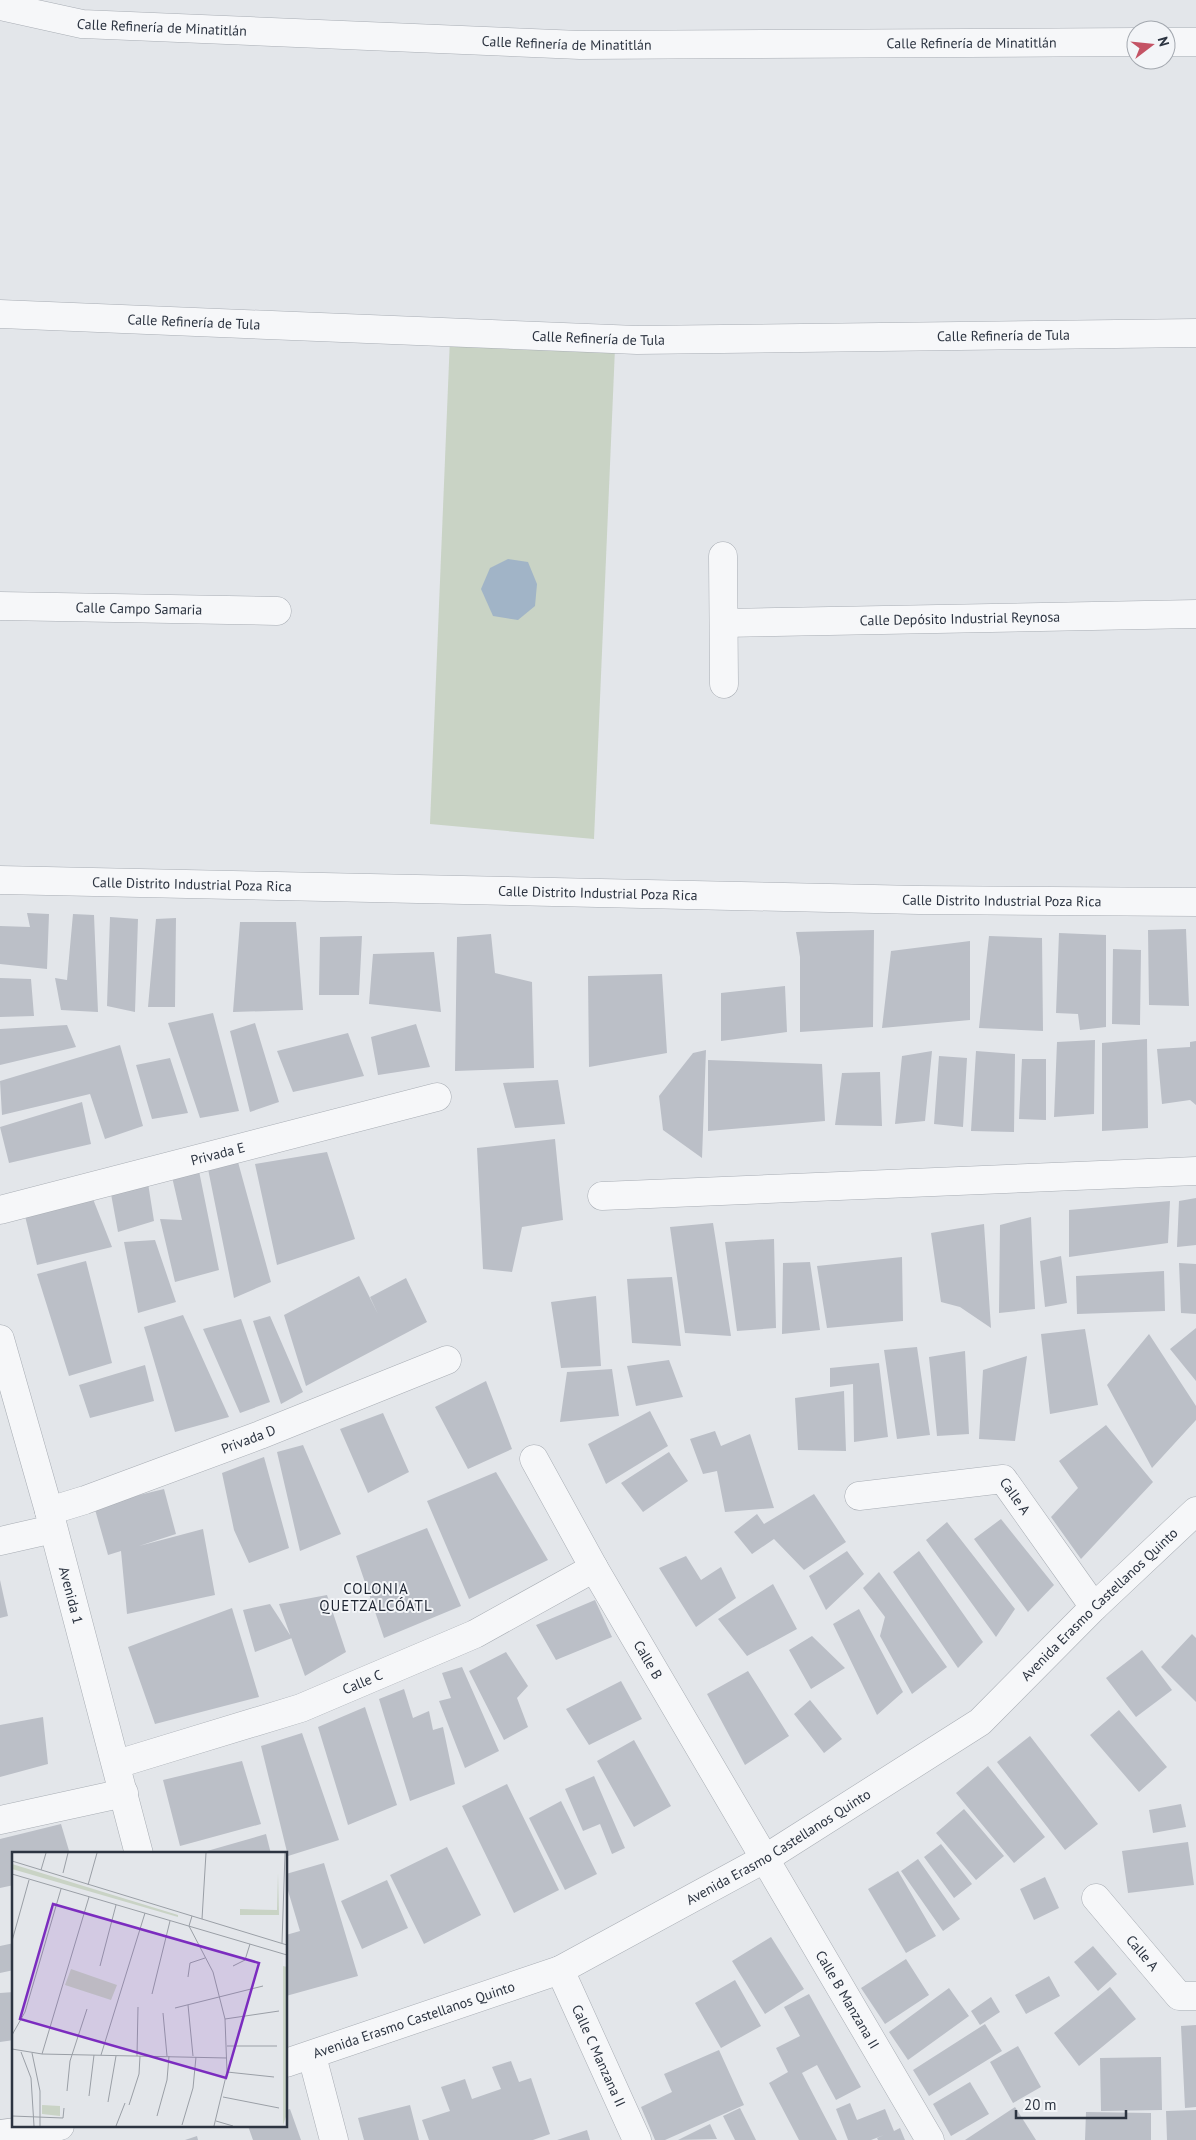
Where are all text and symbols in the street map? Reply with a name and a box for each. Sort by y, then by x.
street label: Calle Refinería de Minatitlán [75,14,247,40]
north arrow [1126,20,1176,70]
street label: Calle Refinería de Minatitlán [481,32,652,54]
street label: Calle Refinería de Minatitlán [887,33,1057,52]
text: N [1154,35,1173,48]
street label: Calle Refinería de Tula [127,310,261,334]
street label: Calle Refinería de Tula [937,326,1070,345]
street label: Calle Refinería de Tula [532,327,665,349]
street label: Calle Campo Samaria [75,598,203,619]
street label: Calle Depósito Industrial Reynosa [860,608,1060,629]
street label: Calle Distrito Industrial Poza Rica [92,873,292,895]
street label: Calle Distrito Industrial Poza Rica [498,882,698,904]
street label: Calle Distrito Industrial Poza Rica [902,891,1102,910]
street label: Privada E [189,1138,247,1169]
street label: Privada D [219,1421,278,1458]
street label: Calle A [996,1474,1035,1519]
street label: Avenida Erasmo Castellanos Quinto [1017,1524,1181,1685]
street label: Avenida 1 [55,1565,87,1626]
district label: COLONIA QUETZALCÓATL [319,1579,433,1615]
street label: Calle B [630,1637,666,1683]
street label: Calle C [340,1665,385,1698]
street label: Avenida Erasmo Castellanos Quinto [683,1785,874,1909]
inset map [12,1852,288,2128]
street label: Calle A [1122,1931,1163,1975]
street label: Calle B Manzana II [812,1947,883,2052]
street label: Avenida Erasmo Castellanos Quinto [311,1977,517,2062]
street label: Calle C Manzana II [568,2002,630,2110]
scale bar [1016,2088,1126,2120]
text: 20 m [1024,2095,1057,2114]

